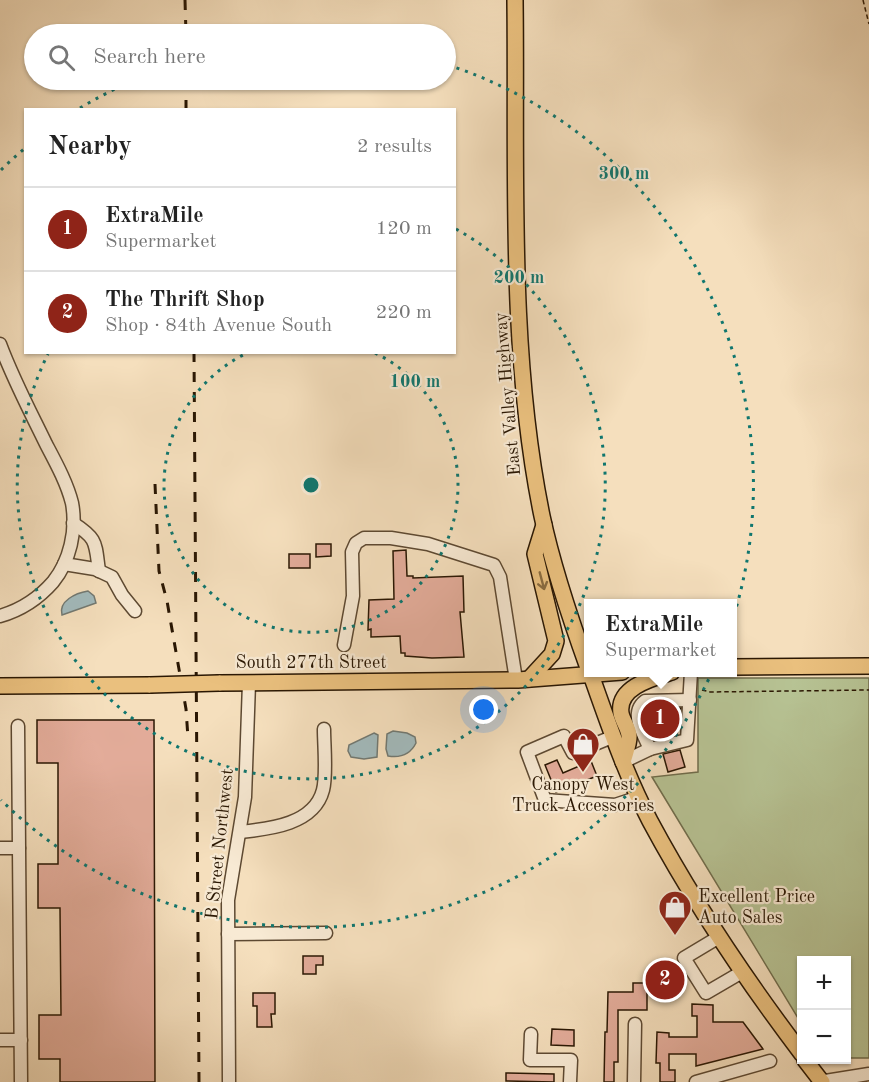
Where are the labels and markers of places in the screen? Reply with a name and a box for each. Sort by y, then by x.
centre of rings [301,475,321,495]
pin: 1 [640,696,680,742]
shop icon: Canopy West Truck Accessories [565,726,601,773]
place label: Canopy West Truck Accessories [512,776,655,815]
place label: Excellent Price Auto Sales [698,888,815,927]
shop icon: Excellent Price Auto Sales [657,889,693,936]
pin: 2 [646,958,684,1002]

